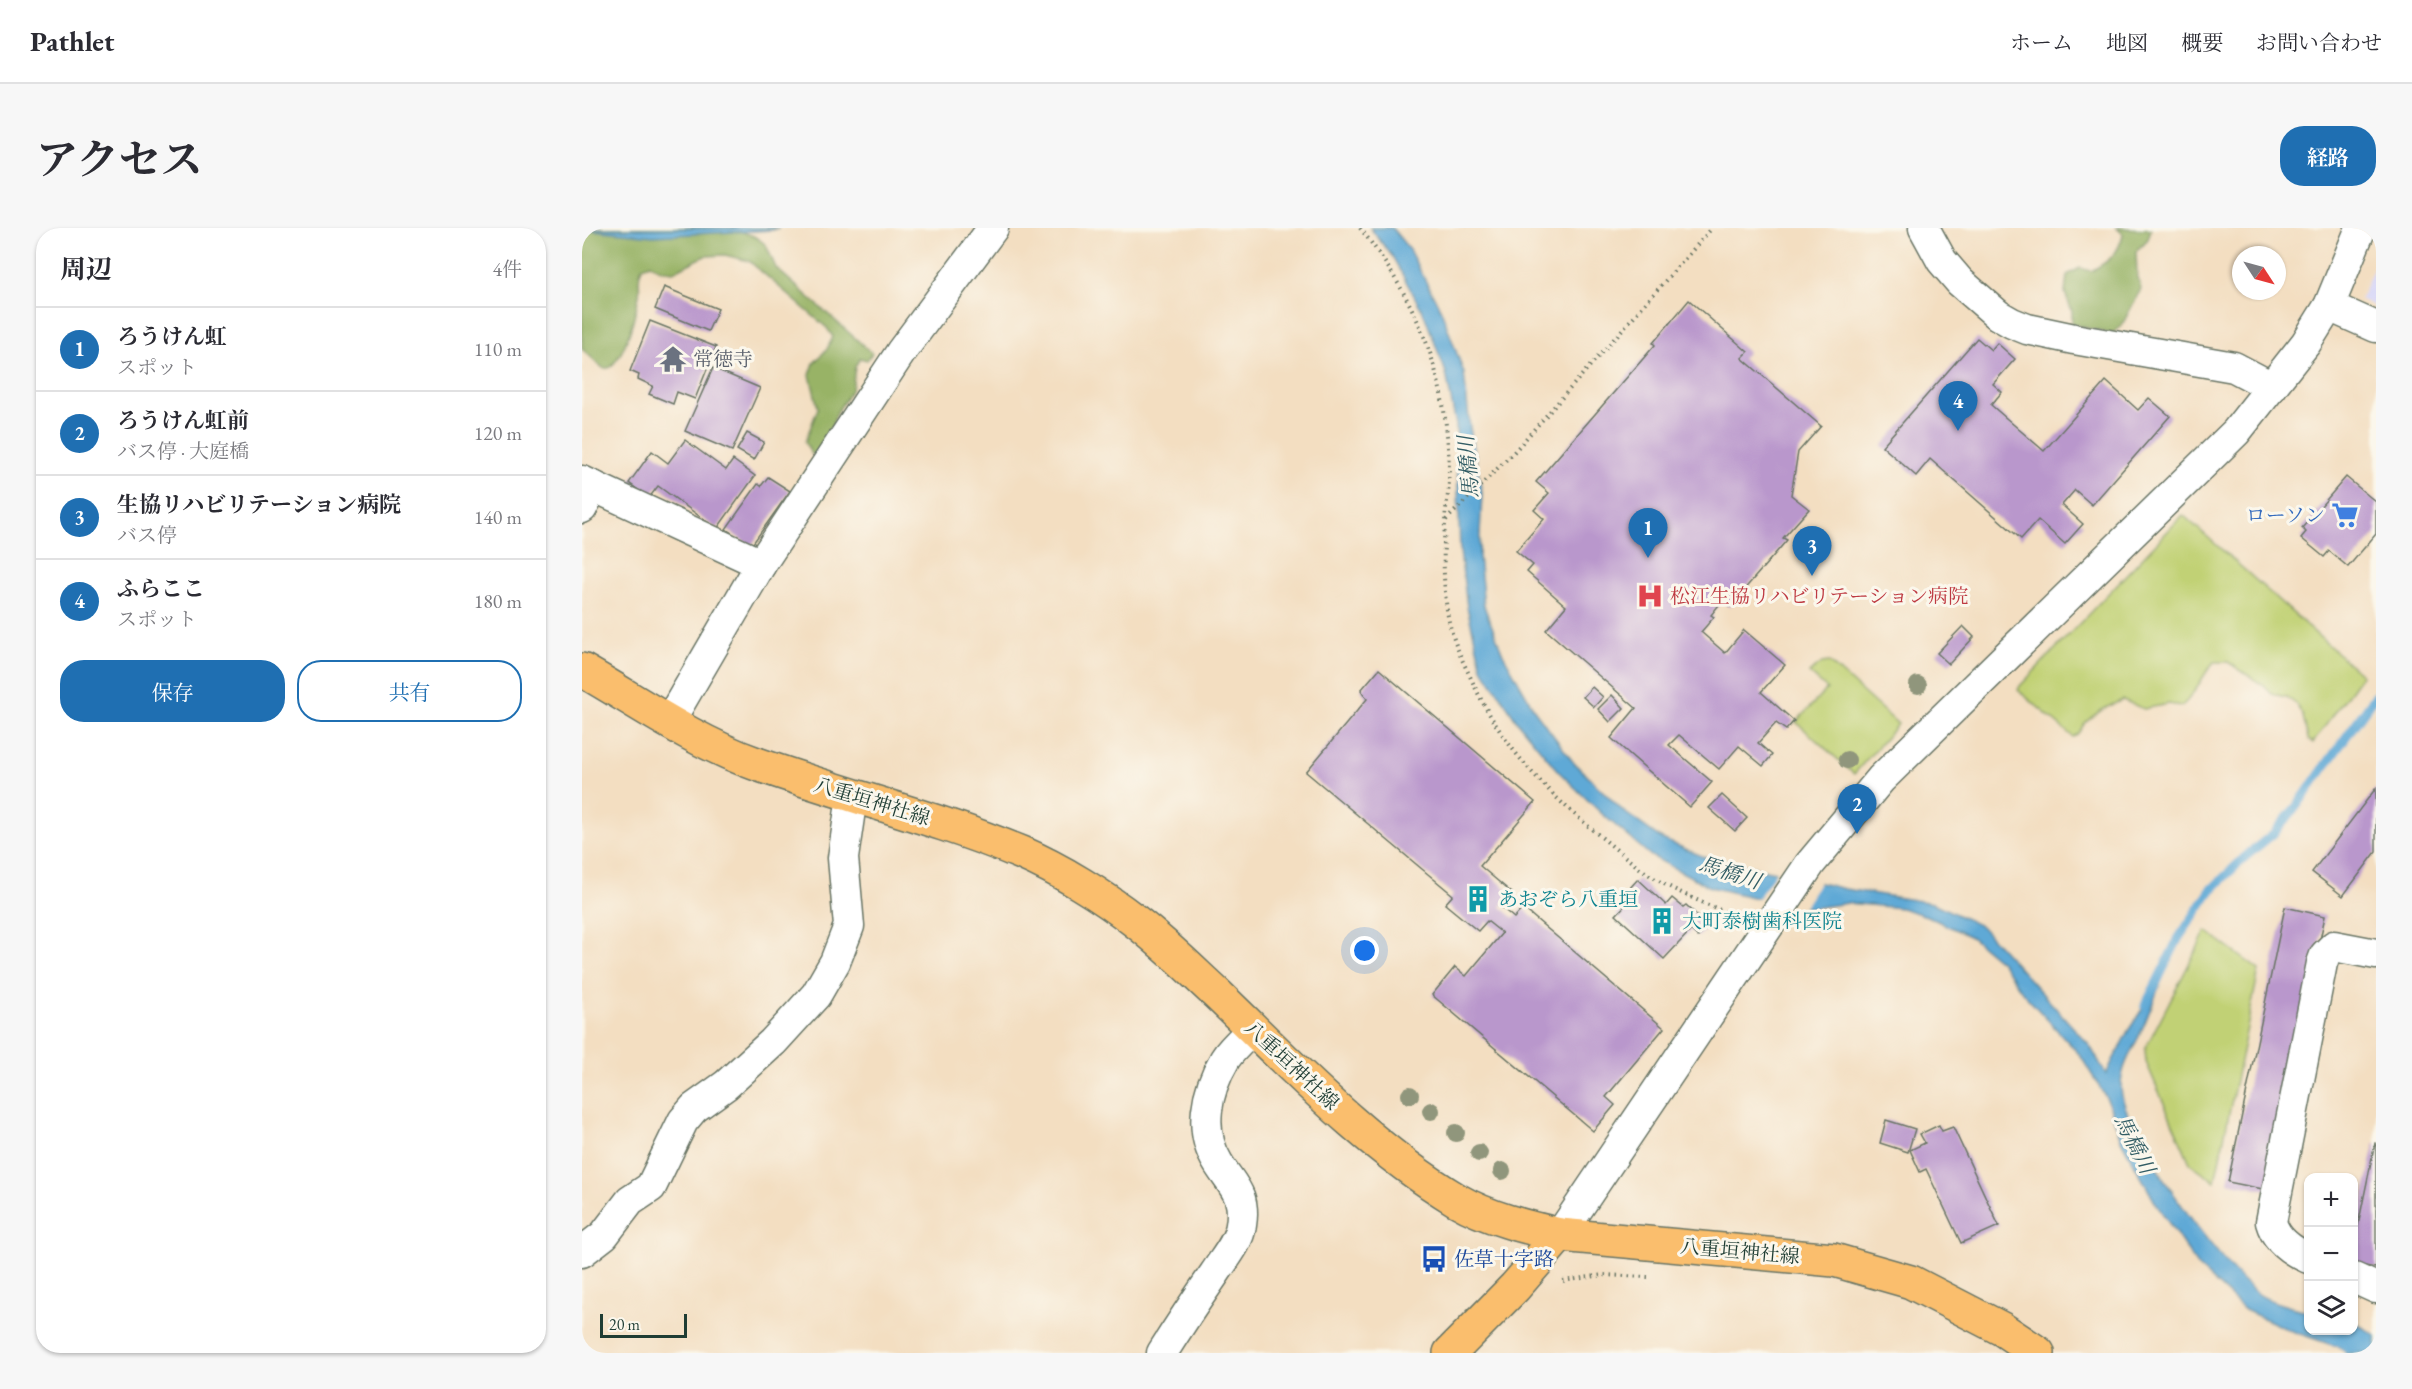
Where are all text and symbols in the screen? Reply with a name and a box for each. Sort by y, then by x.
text: Pathlet [30,23,114,59]
text: ホーム [2010,29,2073,56]
text: 地図 [2106,29,2148,56]
text: 概要 [2181,29,2223,56]
text: お問い合わせ [2256,29,2382,56]
button: 経路 [2280,126,2376,186]
text: アクセス [36,132,203,187]
north arrow [2232,246,2286,300]
text: 周辺 [60,252,112,286]
text: 4件 [492,256,522,282]
text: ろうけん虹 [117,322,227,351]
text: 1 [74,336,85,362]
text: 110 m [474,336,522,362]
temple icon: 常徳寺 [658,344,688,374]
place label: 常徳寺 [693,346,753,372]
text: スポット [117,354,197,380]
pin: 4 [1938,382,1978,431]
text: ろうけん虹前 [117,406,249,435]
text: 2 [74,420,85,446]
text: 120 m [474,420,522,446]
water label: 馬橋川 [1452,432,1484,500]
text: バス停 · 大庭橋 [117,438,249,464]
text: 生協リハビリテーション病院 [117,490,401,519]
supermarket icon: ローソン [2330,500,2360,530]
place label: ローソン [2246,502,2325,528]
text: 3 [74,504,85,530]
text: 140 m [474,504,522,530]
pin: 1 [1628,508,1668,558]
text: バス停 [117,522,177,548]
pin: 3 [1792,526,1832,576]
text: ふらここ [117,574,205,603]
hospital icon: 松江生協リハビリテーション病院 [1635,581,1665,611]
place label: 松江生協リハビリテーション病院 [1670,583,1968,609]
text: 4 [74,588,85,614]
text: 180 m [474,588,522,614]
text: スポット [117,606,197,632]
button: 保存 [60,660,285,722]
button: 共有 [297,660,522,722]
street label: 八重垣神社線 [811,771,933,831]
pin: 2 [1838,784,1876,834]
water label: 馬橋川 [1696,849,1766,895]
building icon: あおぞら八重垣 [1463,884,1493,914]
place label: あおぞら八重垣 [1498,886,1638,912]
building icon: 大町泰樹歯科医院 [1647,906,1677,936]
place label: 大町泰樹歯科医院 [1682,908,1842,934]
your location [1350,936,1379,965]
street label: 八重垣神社線 [1239,1015,1345,1115]
water label: 馬橋川 [2109,1110,2162,1180]
map controls [2304,1173,2358,1335]
button: + [2304,1173,2358,1227]
button: − [2304,1227,2358,1281]
street label: 八重垣神社線 [1679,1233,1801,1269]
bus stop icon: 佐草十字路 [1419,1244,1449,1274]
place label: 佐草十字路 [1454,1246,1554,1272]
button: layers [2304,1281,2358,1335]
scale bar [600,1311,687,1338]
text: 20 m [609,1314,640,1335]

